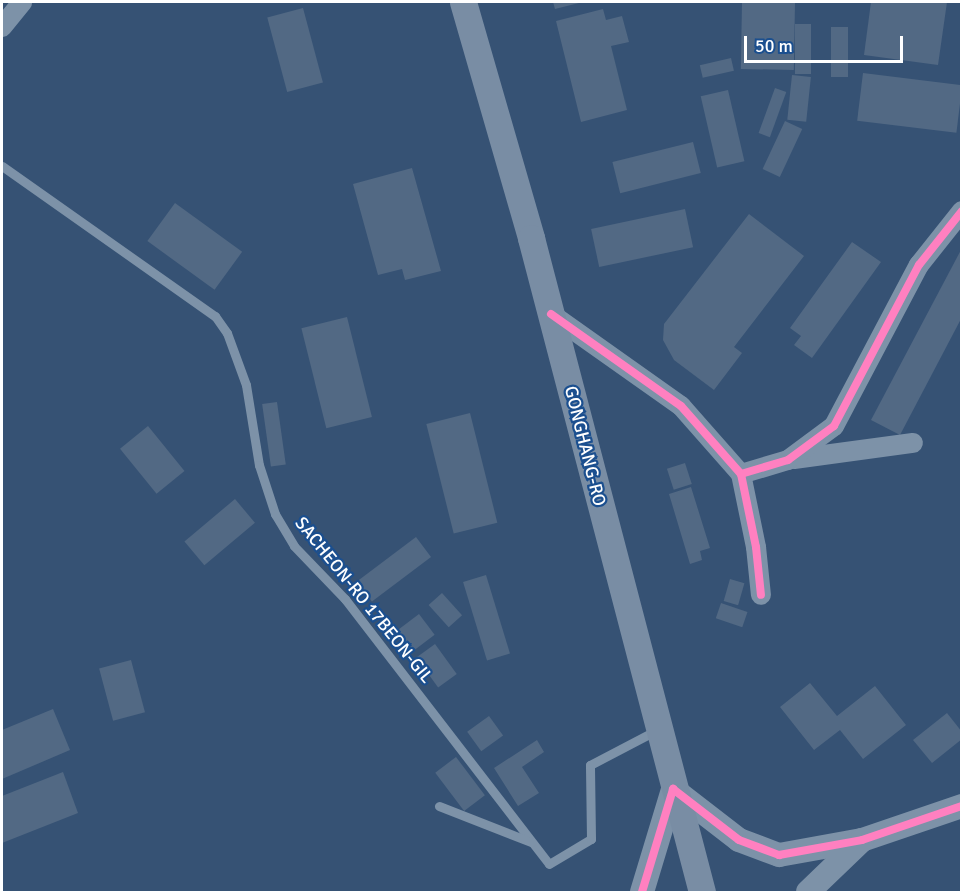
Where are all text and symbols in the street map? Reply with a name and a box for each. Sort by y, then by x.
scale bar [747,24,906,62]
text: 50 m [755,35,793,57]
street label: GONGHANG-RO [560,384,610,508]
street label: SACHEON-RO 17BEON-GIL [290,513,438,687]

